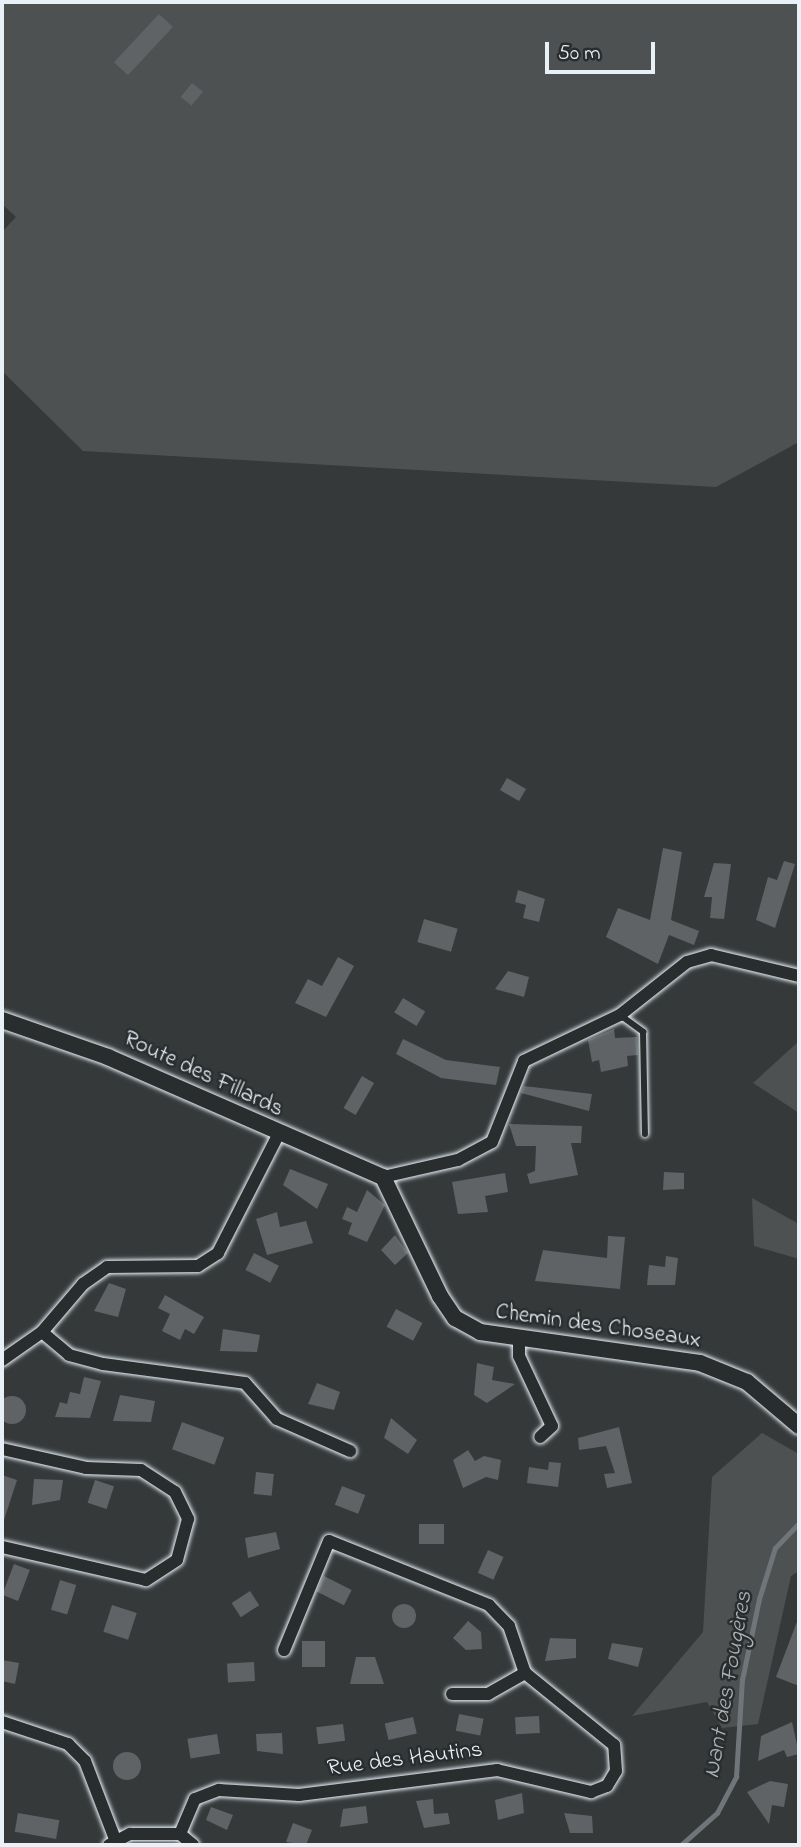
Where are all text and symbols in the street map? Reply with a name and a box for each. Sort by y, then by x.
scale bar [549,28,659,72]
text: 50 m [558,39,601,69]
street label: Route des Fillards [119,1026,287,1124]
street label: Chemin des Choseaux [494,1299,702,1355]
water label: Nant des Fougères [698,1589,760,1781]
street label: Rue des Hautins [326,1737,484,1783]

